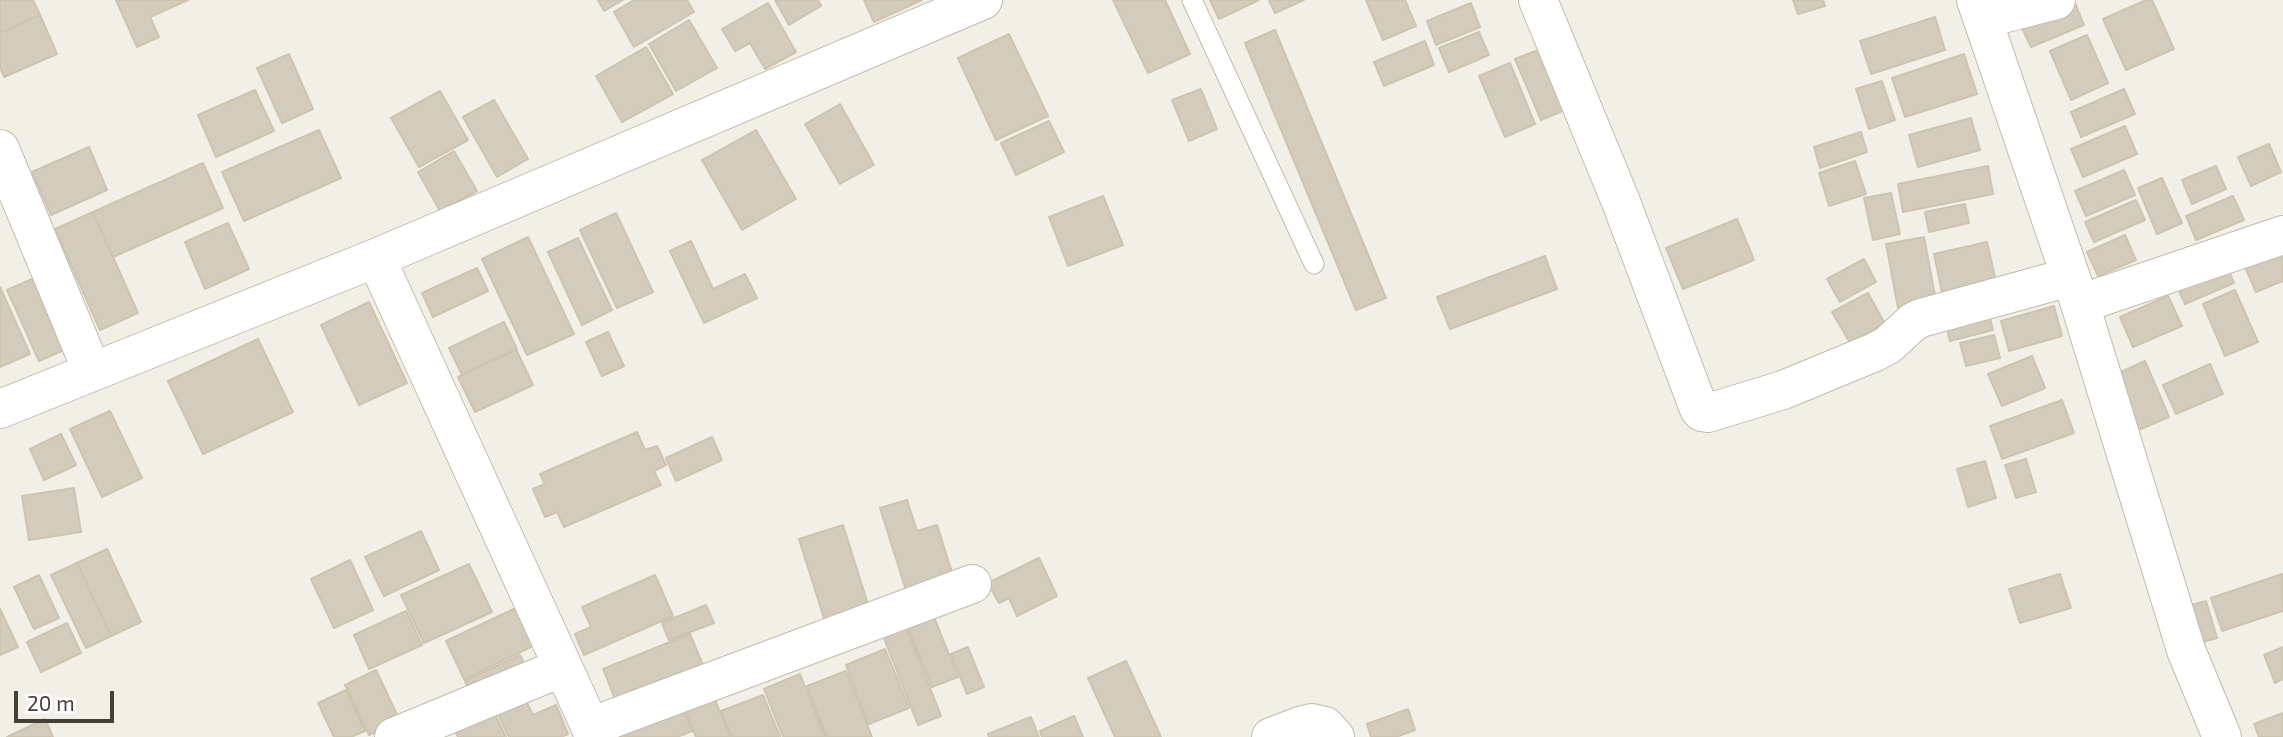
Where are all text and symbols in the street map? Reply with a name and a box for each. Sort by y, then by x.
scale bar [18,678,117,722]
text: 20 m [27,690,75,715]

